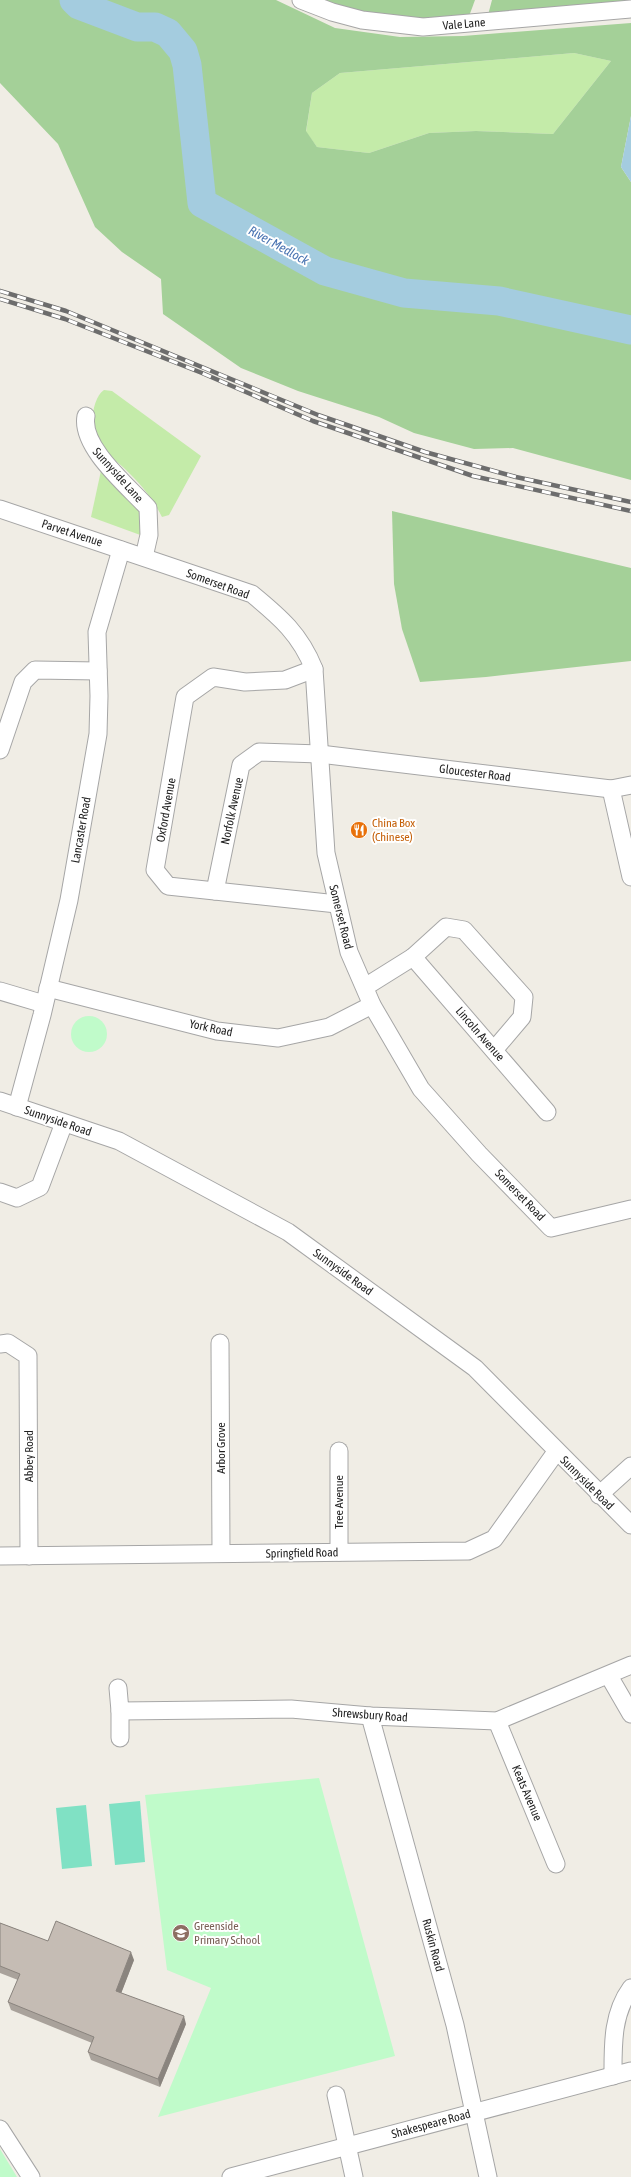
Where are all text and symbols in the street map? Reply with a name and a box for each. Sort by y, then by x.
street label: Vale Lane [442,15,486,33]
water label: River Medlock [246,223,312,268]
street label: Sunnyside Lane [90,445,146,505]
street label: Parvet Avenue [40,517,104,549]
street label: Somerset Road [185,566,251,602]
street label: Gloucester Road [438,762,512,784]
street label: Norfolk Avenue [218,776,246,846]
street label: Oxford Avenue [153,777,179,843]
street label: Lancaster Road [68,796,94,864]
place label: China Box (Chinese) [372,816,415,844]
restaurant icon: China Box (Chinese) [349,820,369,840]
street label: Somerset Road [326,883,356,951]
street label: Lincoln Avenue [453,1004,507,1064]
street label: York Road [188,1017,234,1039]
street label: Sunnyside Road [23,1103,93,1139]
street label: Somerset Road [492,1166,548,1224]
street label: Sunnyside Road [311,1246,375,1298]
street label: Arbor Grove [214,1422,228,1474]
street label: Abbey Road [22,1430,36,1482]
street label: Sunnyside Road [557,1453,617,1513]
street label: Tree Avenue [332,1475,346,1529]
street label: Springfield Road [265,1545,339,1561]
street label: Shrewsbury Road [332,1705,408,1725]
street label: Keats Avenue [509,1763,545,1823]
street label: Ruskin Road [419,1917,447,1973]
place label: Greenside Primary School [194,1919,261,1947]
school or university icon: Greenside Primary School [171,1923,191,1943]
street label: Shakespeare Road [390,2107,472,2141]

